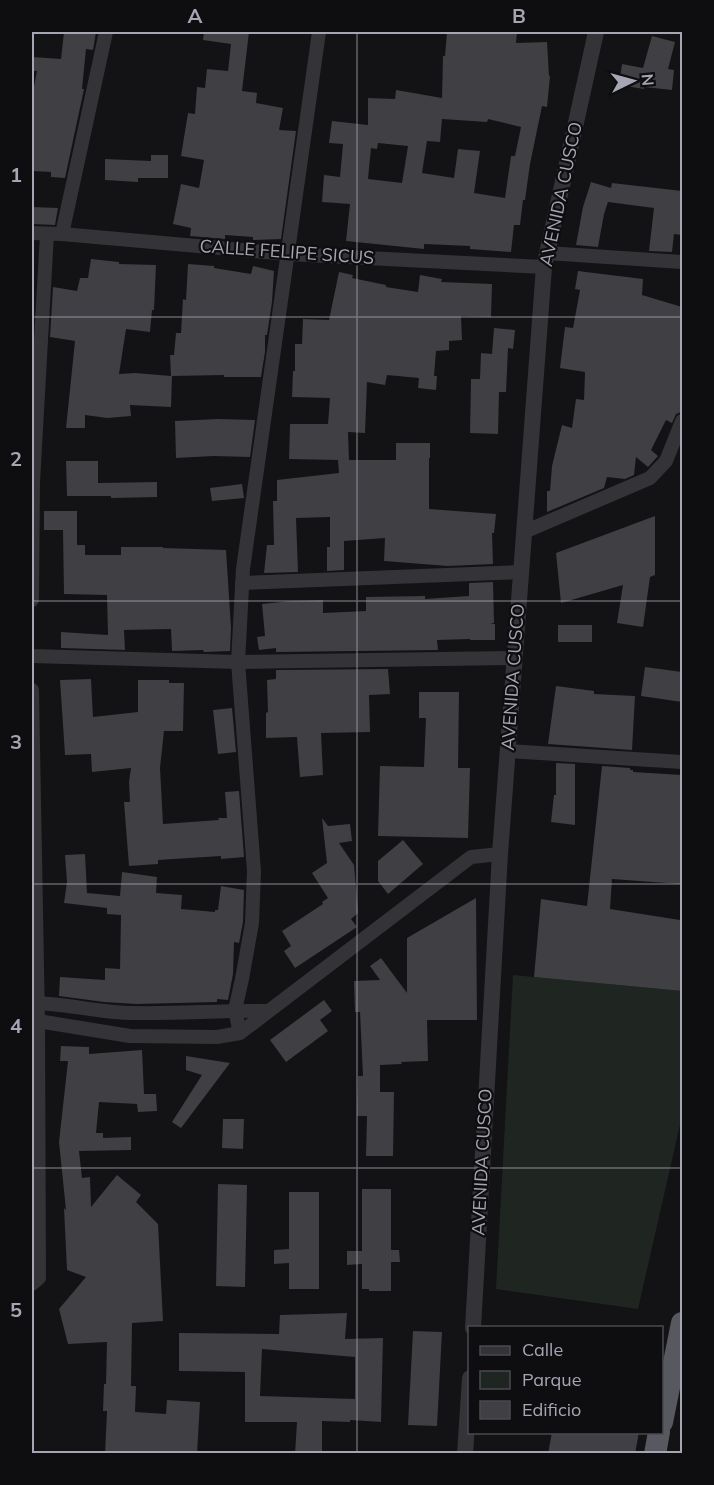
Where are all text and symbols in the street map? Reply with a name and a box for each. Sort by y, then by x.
text: A [188,3,203,28]
text: B [512,3,526,28]
north arrow [603,51,663,111]
text: N [637,73,658,87]
street label: AVENIDA CUSCO [534,120,587,268]
text: 1 [10,162,22,187]
street label: CALLE FELIPE SICUS [199,234,375,269]
text: 2 [10,446,22,471]
street label: AVENIDA CUSCO [496,603,529,751]
text: 3 [10,729,22,754]
text: 4 [10,1013,22,1038]
street label: AVENIDA CUSCO [466,1088,497,1236]
text: 5 [10,1297,22,1322]
legend [468,1326,663,1434]
text: Calle [522,1338,563,1361]
text: Parque [522,1368,581,1391]
text: Edificio [522,1398,581,1421]

